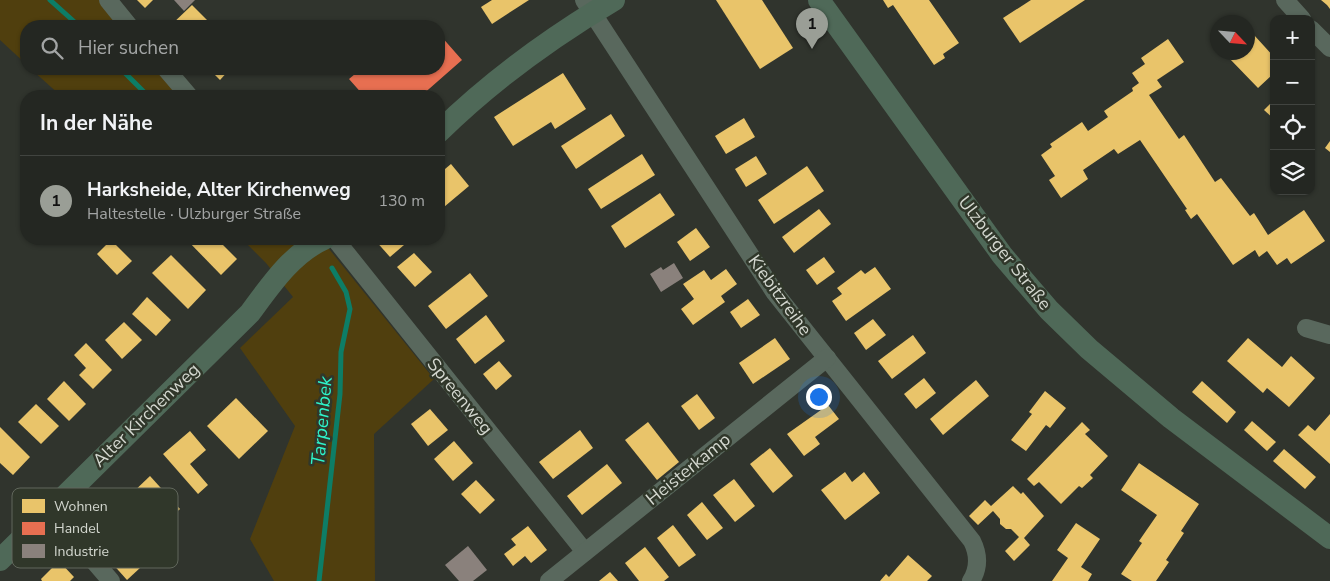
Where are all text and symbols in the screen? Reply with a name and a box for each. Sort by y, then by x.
pin: 1 [796,8,828,49]
north arrow [1210,15,1255,60]
map controls [1270,15,1315,195]
button: + [1270,15,1315,60]
search box [20,20,445,75]
icon: search [38,34,66,62]
text: Hier suchen [78,35,179,61]
button: − [1270,60,1315,105]
button: locate [1270,105,1315,150]
text: In der Nähe [40,109,153,137]
button: layers [1270,150,1315,195]
text: Harksheide, Alter Kirchenweg [87,177,351,203]
text: 1 [51,190,61,212]
text: 130 m [378,190,425,212]
street label: Ulzburger Straße [953,191,1057,315]
text: Haltestelle · Ulzburger Straße [87,203,301,225]
street label: Kiebitzreihe [743,250,817,340]
street label: Spreenweg [422,353,498,439]
street label: Alter Kirchenweg [87,358,205,472]
water label: Tarpenbek [305,375,339,467]
your location [806,384,832,410]
street label: Heisterkamp [641,427,735,511]
legend [12,488,178,568]
text: Wohnen [54,497,108,516]
text: Handel [54,519,101,538]
text: Industrie [54,542,109,561]

